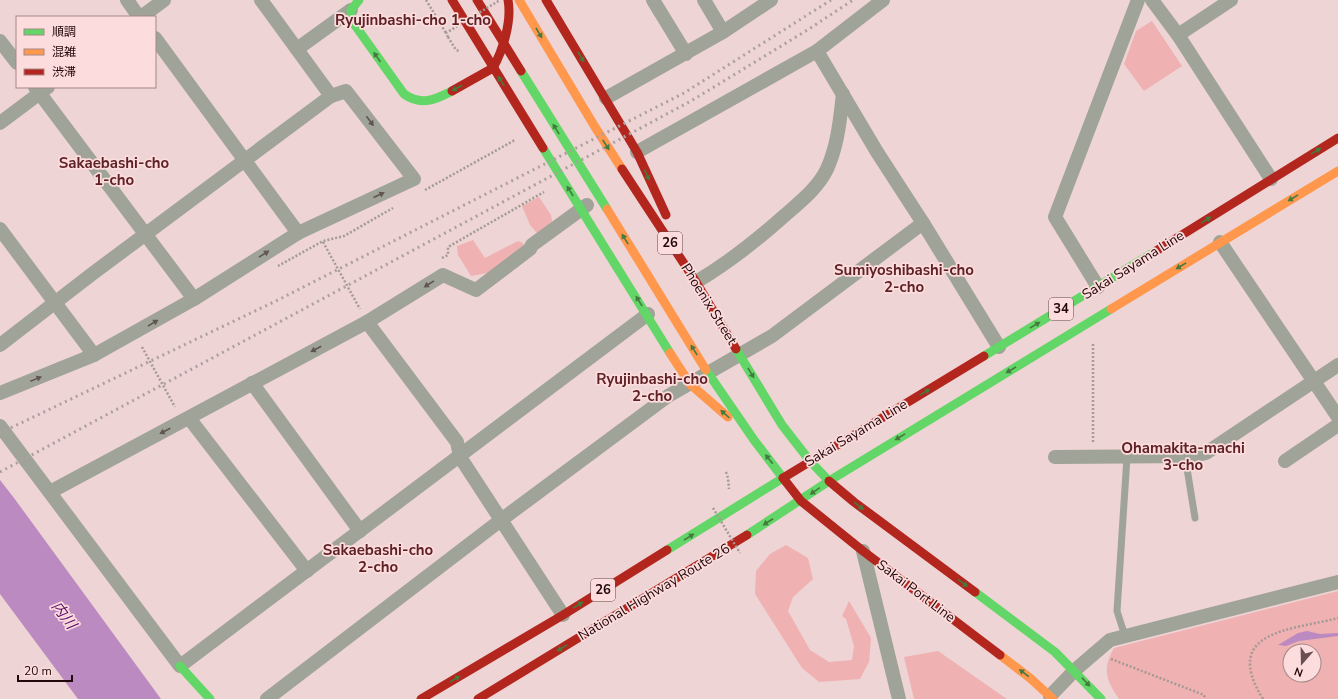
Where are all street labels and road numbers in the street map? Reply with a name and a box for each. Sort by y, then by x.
street label: Sakai Sayama Line [1078,226,1188,304]
road number: 26 [658,232,682,254]
street label: Phoenix Street [676,260,742,348]
road number: 34 [1049,298,1073,320]
street label: Sakai Sayama Line [801,395,911,471]
street label: National Highway Route 26 [574,539,734,645]
street label: Sakai Port Line [873,555,959,627]
road number: 26 [591,579,615,601]

